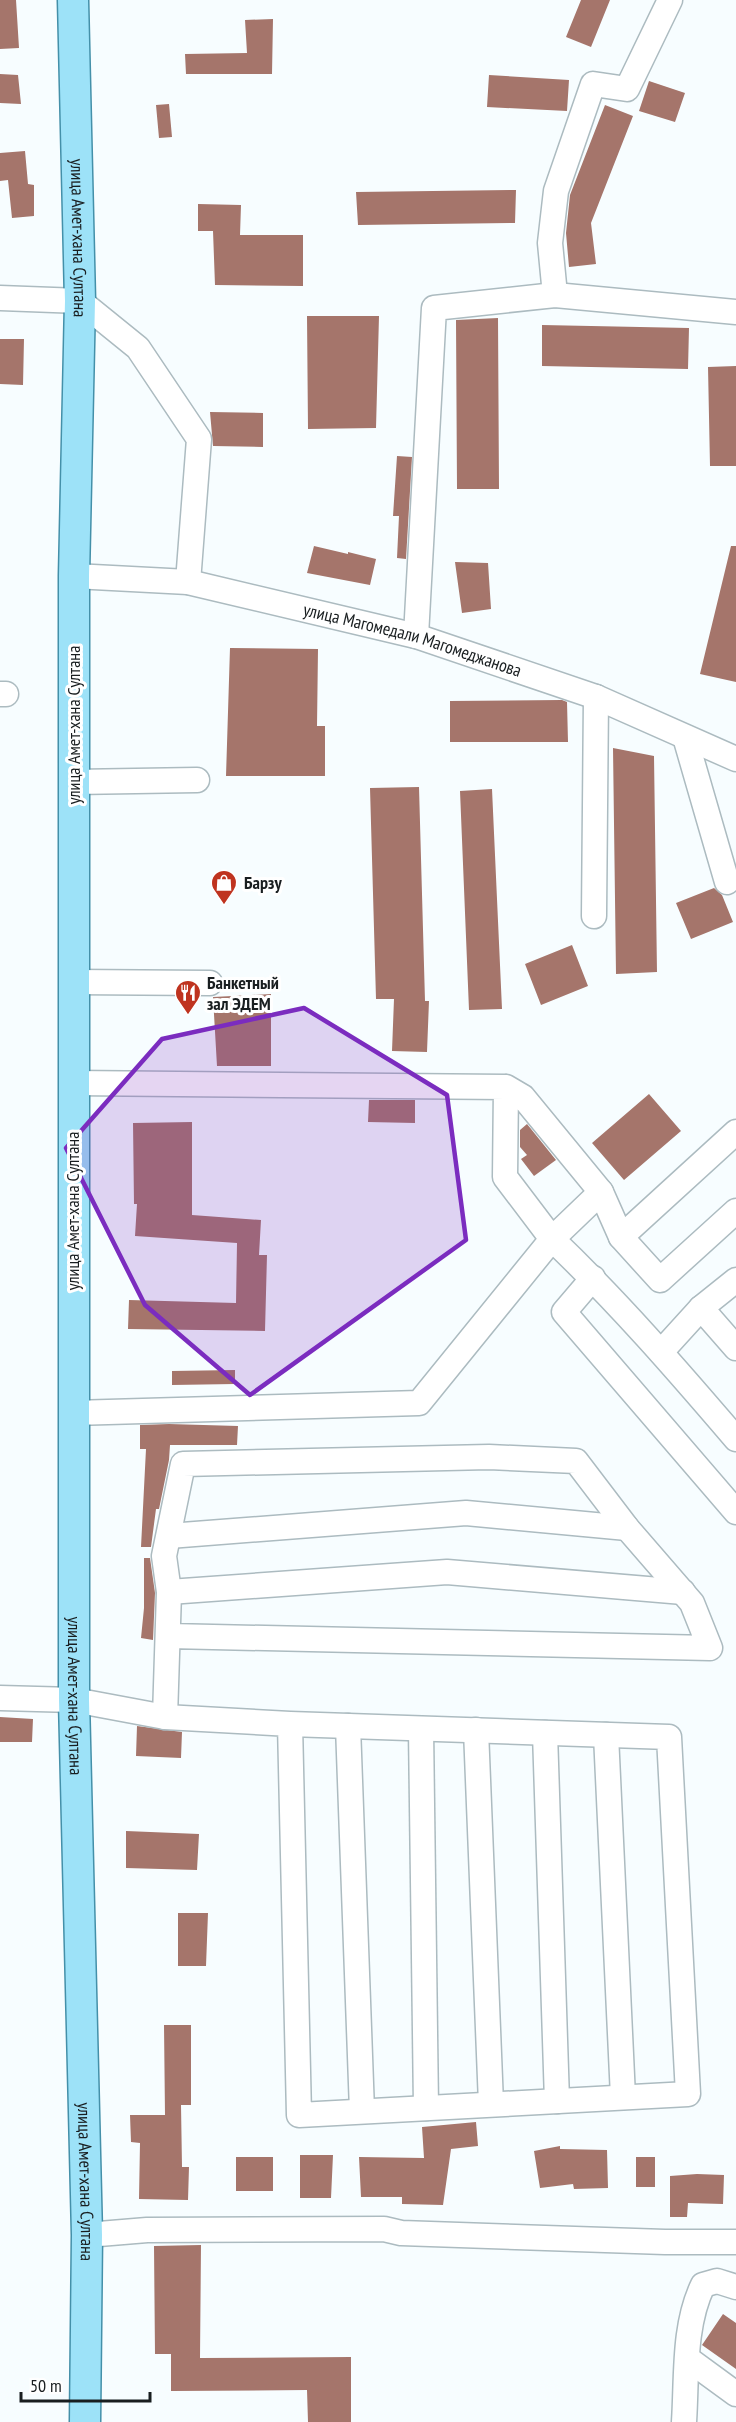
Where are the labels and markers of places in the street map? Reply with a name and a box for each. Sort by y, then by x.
shop icon: Барзу [209,868,239,906]
place label: Барзу [244,871,282,894]
place label: Банкетный зал ЭДЕМ [207,971,279,1015]
restaurant icon: Банкетный зал ЭДЕМ [173,978,203,1016]

